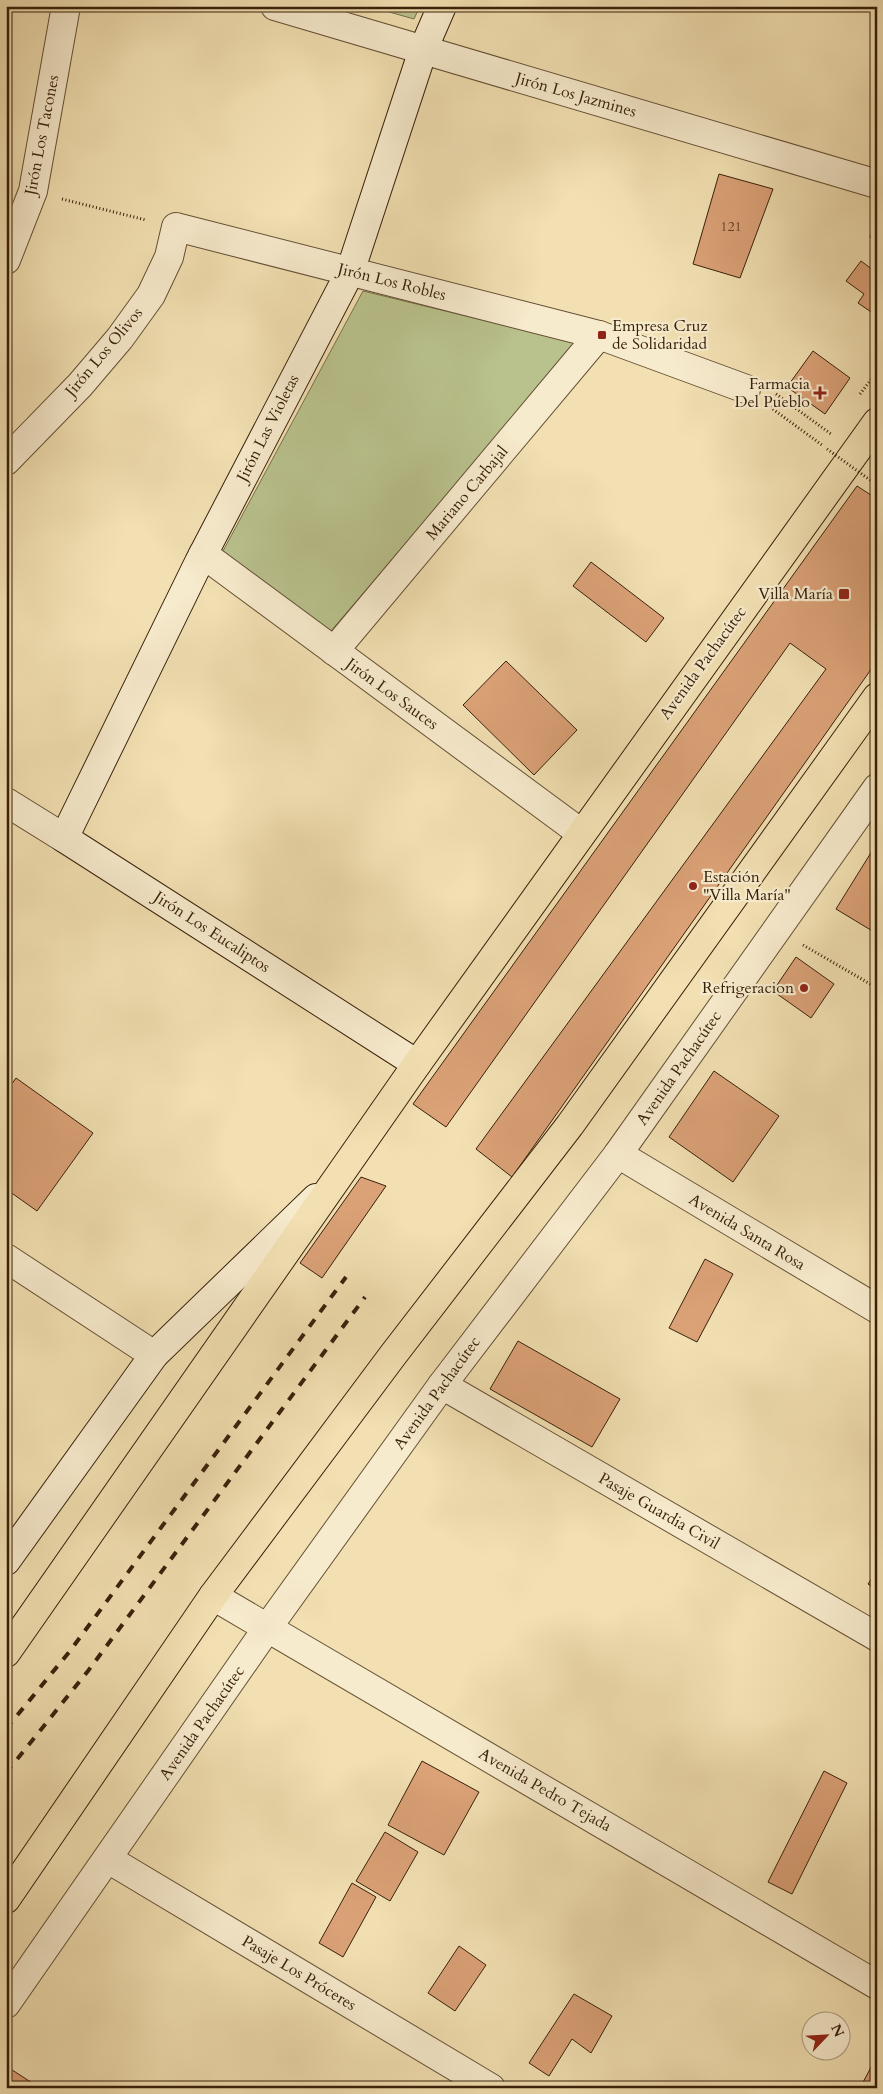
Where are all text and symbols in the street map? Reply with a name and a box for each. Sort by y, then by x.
street label: Jirón Los Jazmines [511,67,639,123]
street label: Jirón Los Tacones [19,73,64,199]
house number: 121 [720,217,742,236]
street label: Jirón Los Robles [334,257,448,306]
street label: Jirón Los Olivos [59,303,148,403]
place label: Empresa Cruz de Solidaridad [612,315,708,355]
marker: Empresa Cruz de Solidaridad [596,329,608,341]
street label: Jirón Las Violetas [231,371,304,487]
place label: Farmacia Del Pueblo [735,373,810,413]
marker: Farmacia Del Pueblo [814,387,826,399]
street label: Mariano Carbajal [421,441,513,545]
place label: Villa María [758,583,833,605]
marker: Villa María [837,587,851,601]
street label: Avenida Pachacútec [654,602,752,724]
street label: Jirón Los Sauces [340,652,443,735]
place label: Estación "Villa María" [703,866,791,906]
marker: Estación "Villa María" [687,880,699,892]
street label: Jirón Los Eucaliptos [148,885,275,978]
place label: Refrigeracion [702,977,794,999]
marker: Refrigeracion [798,982,810,994]
street label: Avenida Pachacútec [631,1006,727,1130]
street label: Avenida Santa Rosa [685,1188,809,1276]
street label: Avenida Pachacútec [388,1332,486,1454]
street label: Pasaje Guardia Civil [594,1467,724,1555]
street label: Avenida Pachacútec [154,1661,250,1785]
street label: Avenida Pedro Tejada [475,1743,615,1837]
street label: Pasaje Los Próceres [238,1930,360,2016]
north arrow [800,2012,850,2062]
text: N [826,2021,849,2040]

